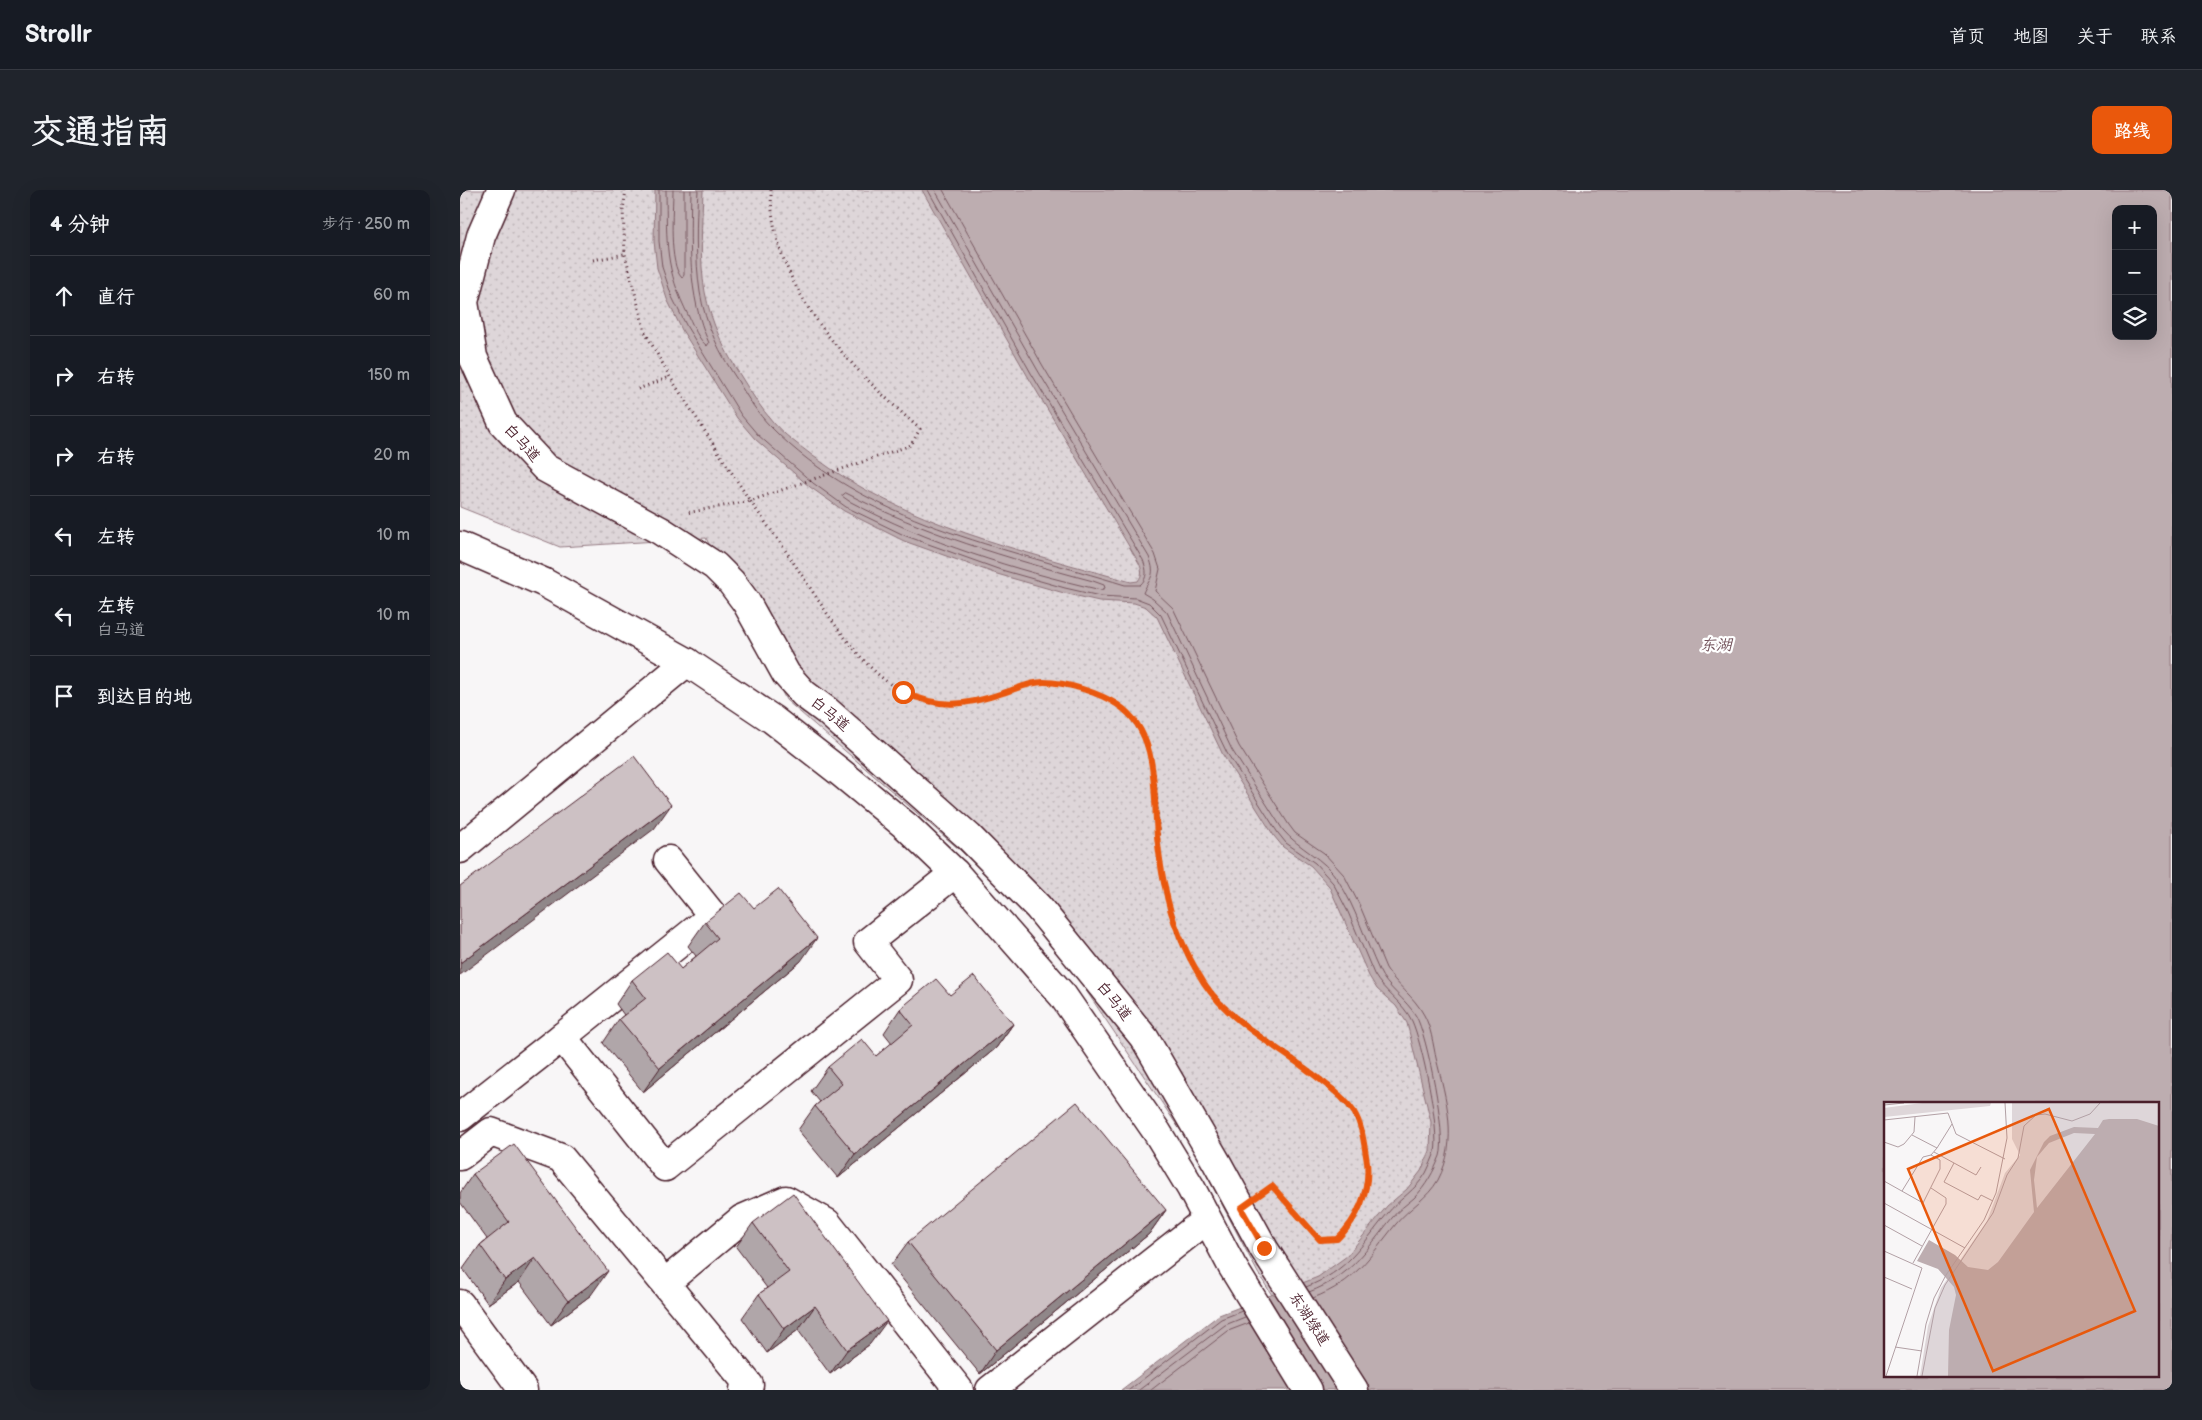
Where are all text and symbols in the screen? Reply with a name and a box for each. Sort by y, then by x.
text: Strollr [25,20,92,49]
text: 首页 [1949,26,1985,47]
text: 地图 [2013,26,2049,47]
text: 关于 [2077,26,2113,47]
text: 联系 [2141,26,2177,47]
button: 路线 [2092,106,2172,154]
text: 交通指南 [30,111,170,154]
map controls [2112,205,2157,340]
button: + [2112,205,2157,250]
text: 4 分钟 [50,212,110,237]
text: 步行 · 250 m [322,215,410,234]
button: − [2112,250,2157,295]
icon: ahead [50,282,78,310]
text: 直行 [97,286,135,309]
text: 60 m [373,286,410,305]
button: layers [2112,295,2157,340]
icon: right [50,362,78,390]
text: 右转 [97,366,135,389]
text: 150 m [368,366,410,385]
street label: 白马道 [500,420,544,466]
icon: right [50,442,78,470]
text: 右转 [97,446,135,469]
text: 20 m [374,446,410,465]
icon: left [50,522,78,550]
text: 左转 [97,526,135,549]
text: 10 m [377,526,410,545]
text: 左转 [97,595,135,618]
icon: left [50,602,78,630]
text: 10 m [377,606,410,625]
text: 白马道 [97,621,145,640]
water label: 东湖 [1700,636,1734,655]
route start [892,681,915,704]
icon: arrive [50,682,78,710]
text: 到达目的地 [97,686,192,709]
street label: 白马道 [807,692,853,736]
street label: 白马道 [1092,978,1136,1024]
inset map [1884,1102,2160,1378]
route end [1253,1237,1276,1260]
street label: 东湖绿道 [1285,1289,1333,1349]

